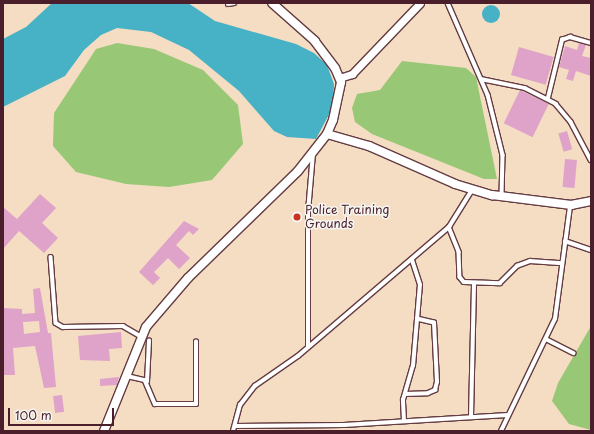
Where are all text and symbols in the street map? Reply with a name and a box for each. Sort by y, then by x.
place label: Police Training Grounds [305,203,390,231]
marker: Police Training Grounds [292,212,302,222]
scale bar [10,400,116,426]
text: 100 m [15,406,52,424]

